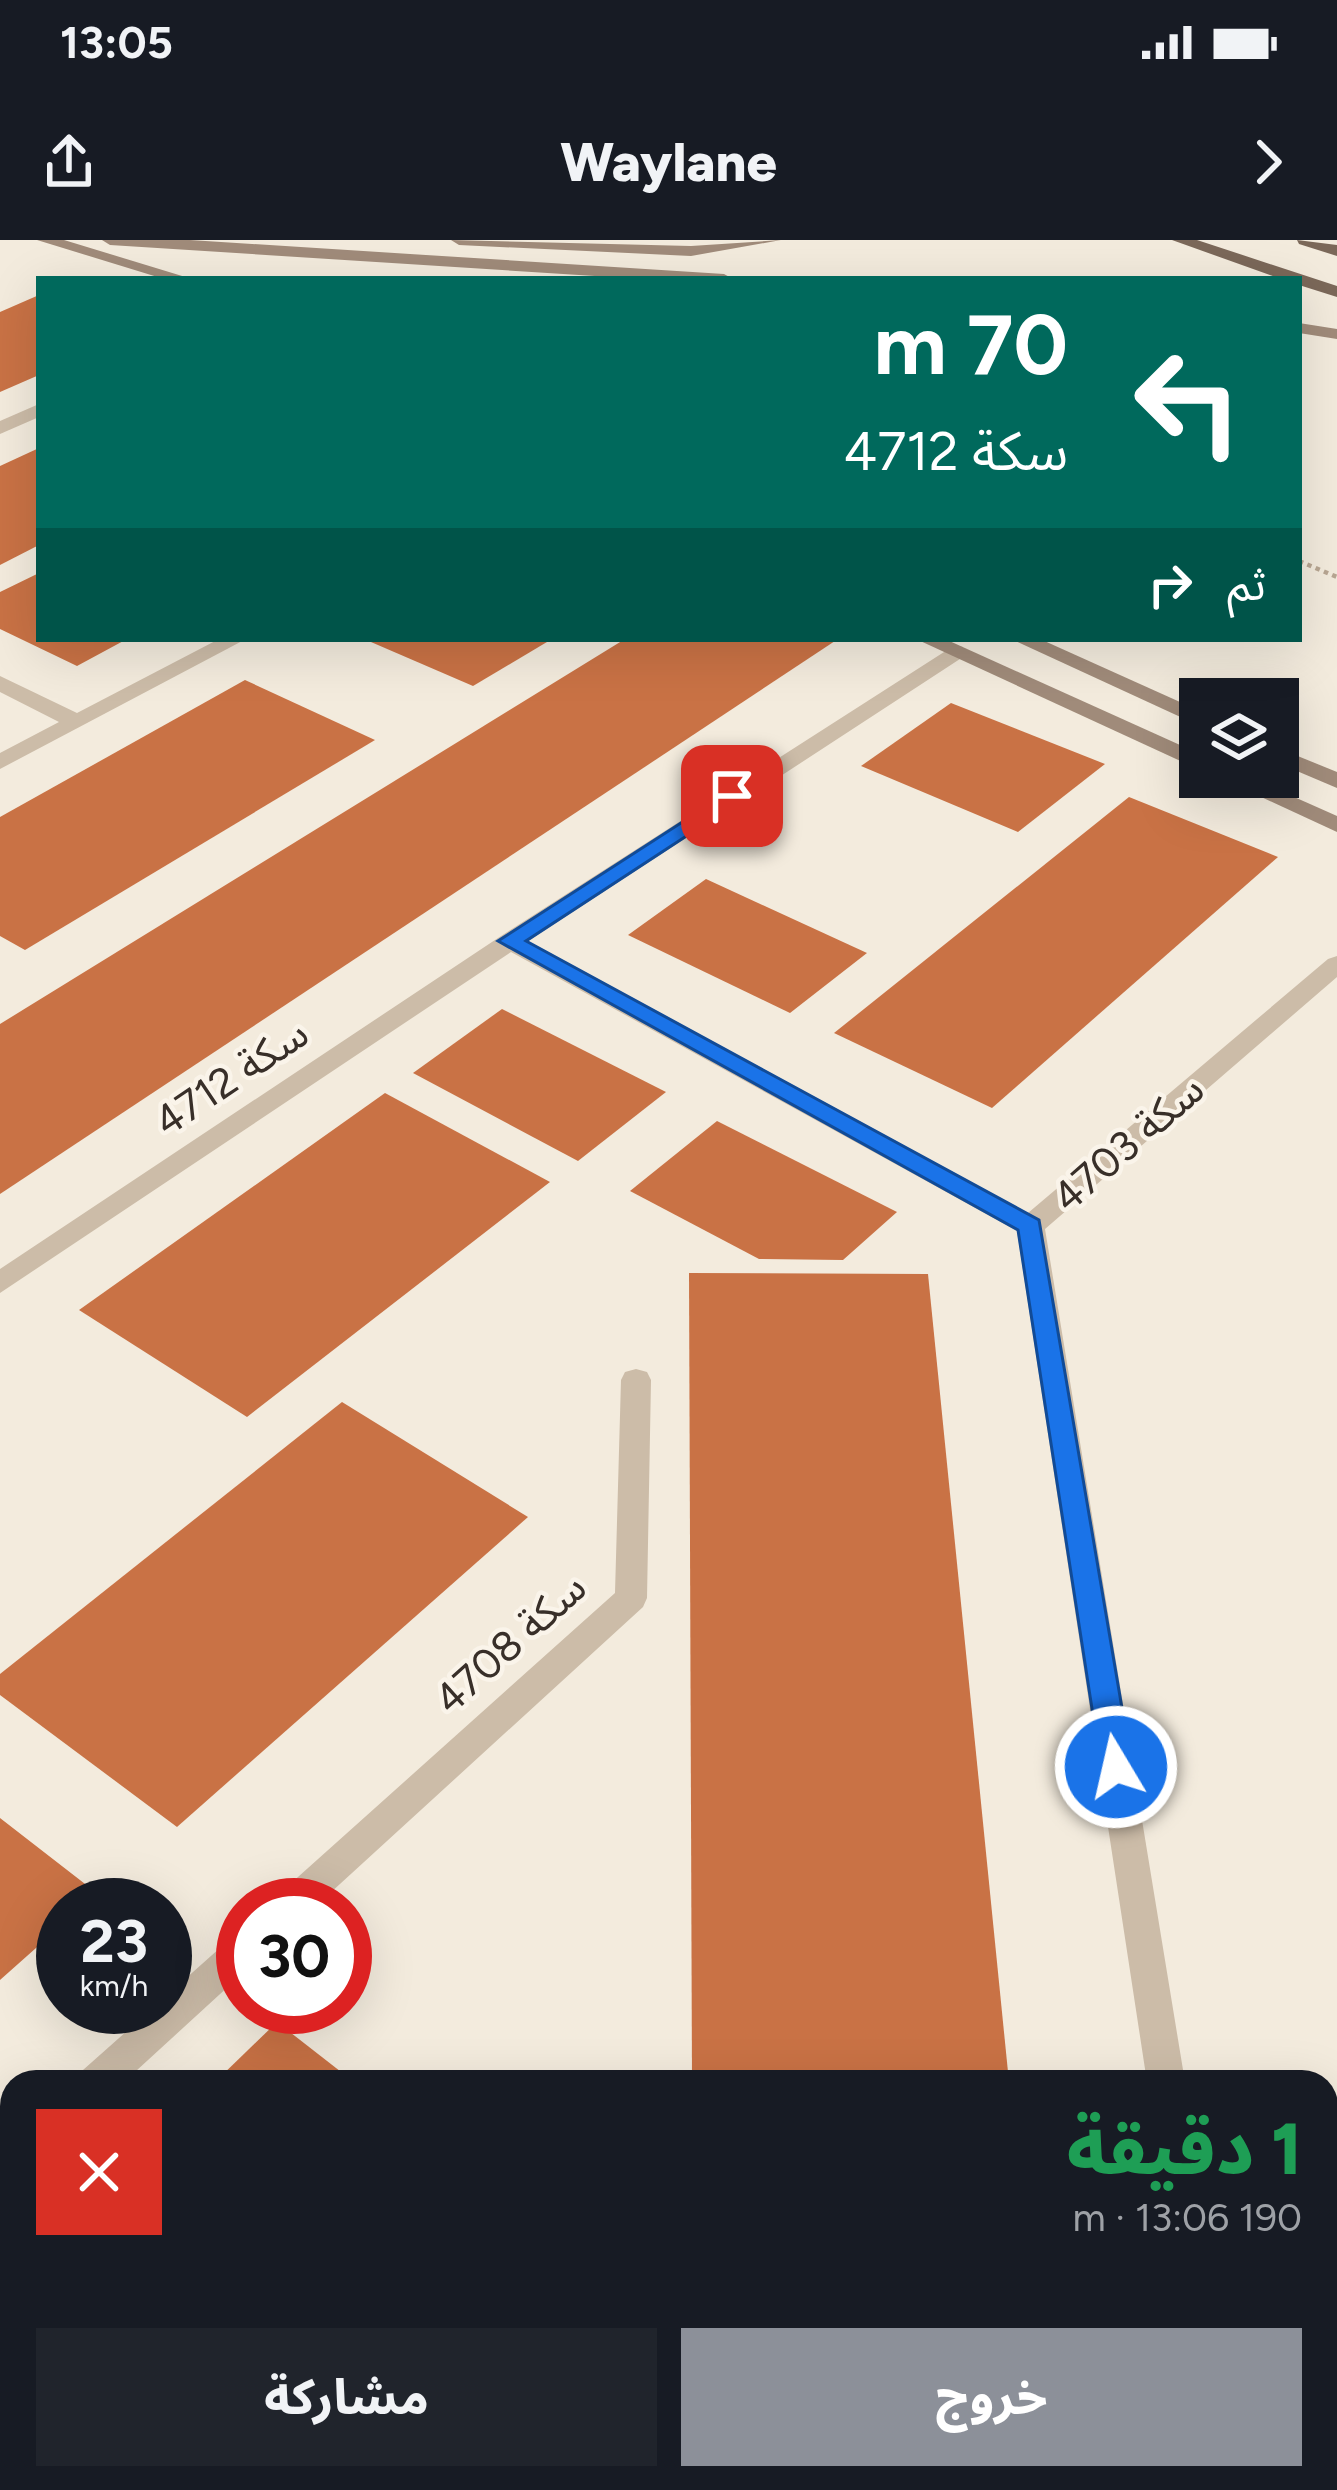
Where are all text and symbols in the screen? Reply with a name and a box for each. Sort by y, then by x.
text: 13:05 [60,15,173,69]
icon: share [36,129,102,195]
icon: forward [1235,129,1301,195]
text: Waylane [560,130,777,195]
text: 70 m [874,294,1068,395]
icon: left [1110,324,1266,480]
text: سكة 4712 [844,419,1068,484]
icon: right [1137,552,1203,618]
text: ثم [1227,557,1266,611]
map controls [1179,678,1299,798]
button: layers [1179,678,1299,798]
pin [681,745,783,847]
icon: arrive [699,763,765,829]
street label: سكة 4712 [144,1007,318,1147]
street label: 4703 سكة [1042,1064,1214,1222]
street label: سكة 4708 [424,1562,596,1724]
position arrow [1053,1704,1179,1830]
speed limit sign: 30 [216,1878,372,2034]
text: 23 [80,1905,148,1977]
text: km/h [80,1967,148,2004]
text: 1 دقيقة [1066,2106,1302,2192]
button: close [36,2109,162,2235]
text: 190 m · 13:06 [1073,2194,1302,2241]
button: مشاركة [36,2328,657,2466]
button: خروج [681,2328,1302,2466]

